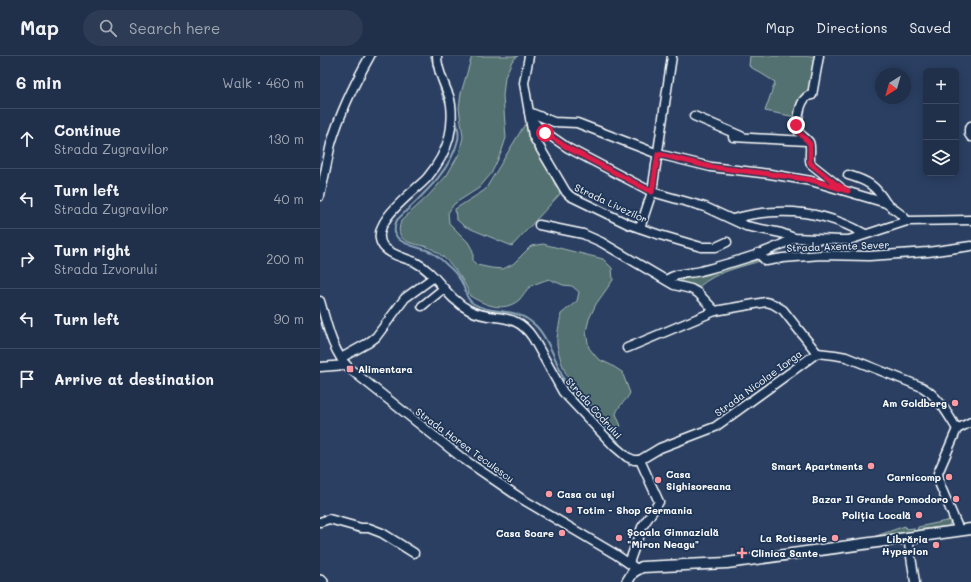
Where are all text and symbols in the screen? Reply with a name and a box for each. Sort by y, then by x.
search box [83,10,363,46]
text: Map [20,15,59,40]
icon: search [97,17,119,39]
text: Search here [129,18,220,38]
text: Map [766,18,794,37]
text: Directions [816,18,887,37]
text: Saved [909,18,951,37]
north arrow [875,68,911,104]
map controls [923,68,959,176]
button: + [923,68,959,104]
text: 6 min [16,71,61,93]
text: Walk · 460 m [222,74,304,91]
button: − [923,104,959,140]
route end [787,116,805,134]
text: Continue [54,120,121,140]
route start [536,124,554,142]
icon: ahead [16,128,38,150]
text: 130 m [268,130,304,147]
text: Strada Zugravilor [54,140,169,157]
button: layers [923,140,959,176]
text: Turn left [54,180,119,200]
street label: Strada Livezilor [572,180,650,226]
icon: left [16,188,38,210]
text: 40 m [274,190,304,207]
text: Strada Zugravilor [54,200,169,217]
street label: Strada Axente Sever [786,237,890,255]
text: Turn right [54,240,131,260]
icon: right [16,248,38,270]
text: 200 m [266,250,304,267]
text: Strada Izvorului [54,260,158,277]
icon: left [16,308,38,330]
text: Turn left [54,309,119,329]
text: 90 m [274,310,304,327]
street label: Strada Nicolae Iorga [711,347,805,419]
place label: Alimentara [358,362,413,376]
marker: Alimentara [345,364,355,374]
icon: arrive [16,368,38,390]
text: Arrive at destination [54,369,214,389]
street label: Strada Codrului [563,374,625,442]
place label: Am Goldberg [882,396,947,410]
marker: Am Goldberg [950,398,960,408]
street label: Strada Horea Teculescu [413,404,517,486]
place label: Smart Apartments [771,459,863,473]
marker: Smart Apartments [866,461,876,471]
place label: Casa Sighisoreana [666,467,731,493]
place label: Carnicomp [887,470,941,484]
marker: Carnicomp [944,472,954,482]
marker: Casa Sighisoreana [653,475,663,485]
place label: Casa cu uși [557,487,615,501]
marker: Casa cu uși [544,489,554,499]
place label: Bazar Il Grande Pomodoro [812,492,948,506]
marker: Bazar Il Grande Pomodoro [951,494,961,504]
place label: Totim - Shop Germania [577,503,692,517]
marker: Totim - Shop Germania [564,505,574,515]
place label: Poliția Locală [842,508,911,522]
marker: Poliția Locală [914,510,924,520]
place label: Şcoala Gimnazială "Miron Neagu" [627,525,719,551]
place label: Casa Soare [496,526,554,540]
marker: Casa Soare [557,528,567,538]
place label: La Rotisserie [760,531,827,545]
place label: Librăria Hyperion [882,532,928,558]
marker: Şcoala Gimnazială "Miron Neagu" [614,533,624,543]
marker: La Rotisserie [830,533,840,543]
marker: Librăria Hyperion [931,540,941,550]
place label: Clinica Sante [751,546,818,560]
marker: Clinica Sante [736,547,748,559]

